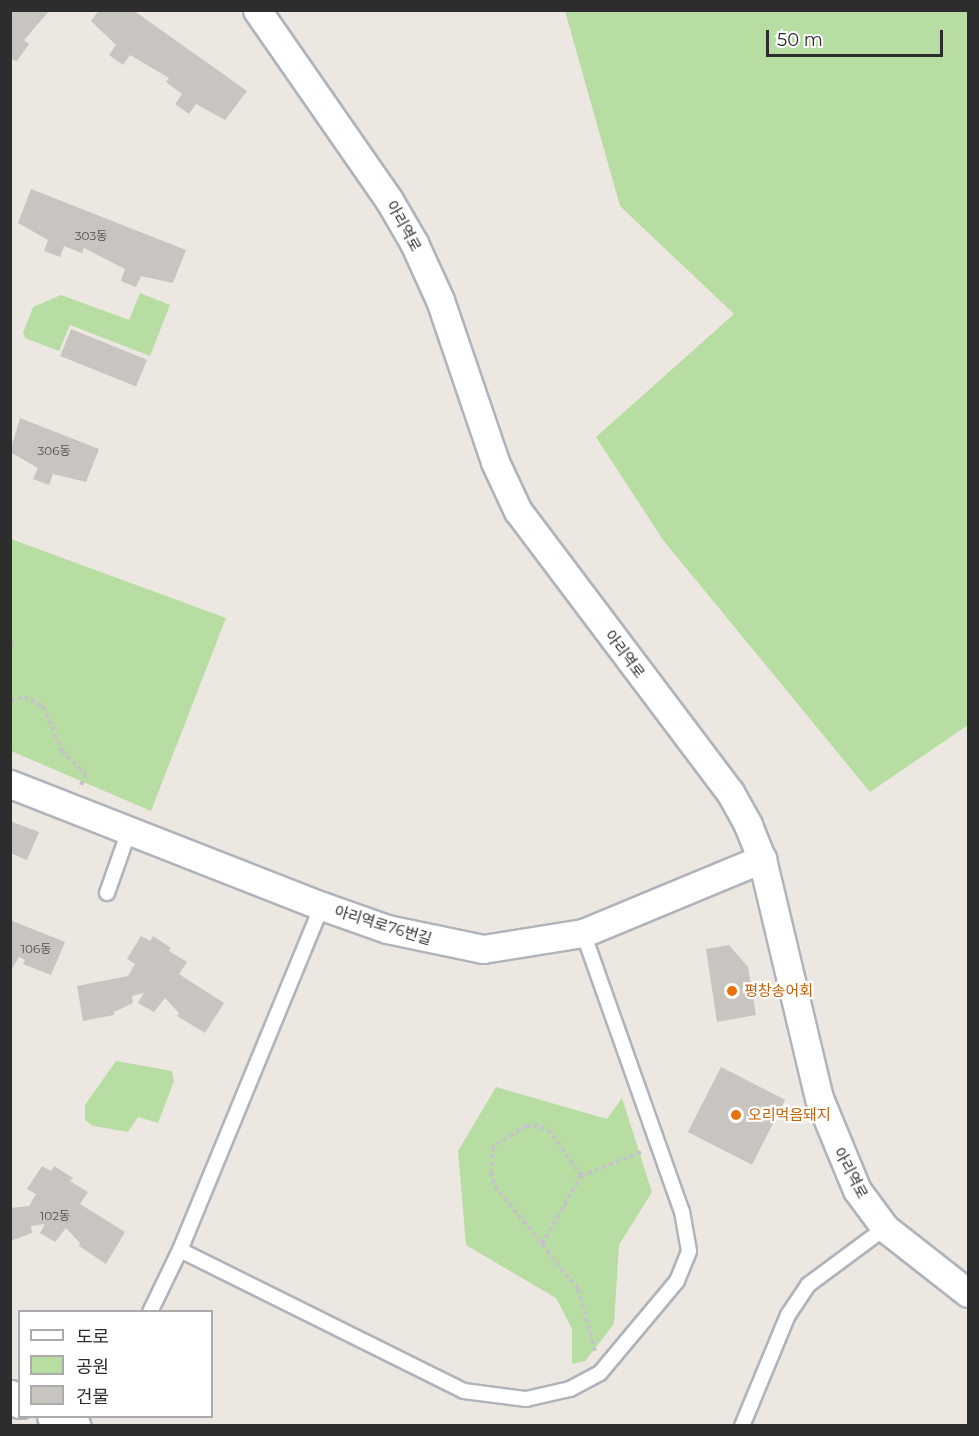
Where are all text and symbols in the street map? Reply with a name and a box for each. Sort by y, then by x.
scale bar [769,18,946,56]
text: 50 m [777,29,823,51]
street label: 아리역로 [383,197,425,255]
house number: 303동 [75,229,107,243]
house number: 306동 [37,444,71,458]
street label: 아리역로 [601,627,649,681]
street label: 아리역로76번길 [332,902,434,948]
house number: 106동 [21,942,51,956]
place label: 평창송어회 [744,982,813,1000]
marker: 평창송어회 [725,984,739,998]
place label: 오리먹음돼지 [748,1106,831,1124]
marker: 오리먹음돼지 [729,1108,743,1122]
street label: 아리역로 [830,1144,872,1202]
house number: 102동 [40,1209,70,1223]
legend [18,1310,213,1418]
text: 도로 [76,1326,109,1348]
text: 공원 [76,1356,109,1378]
text: 건물 [76,1386,109,1408]

